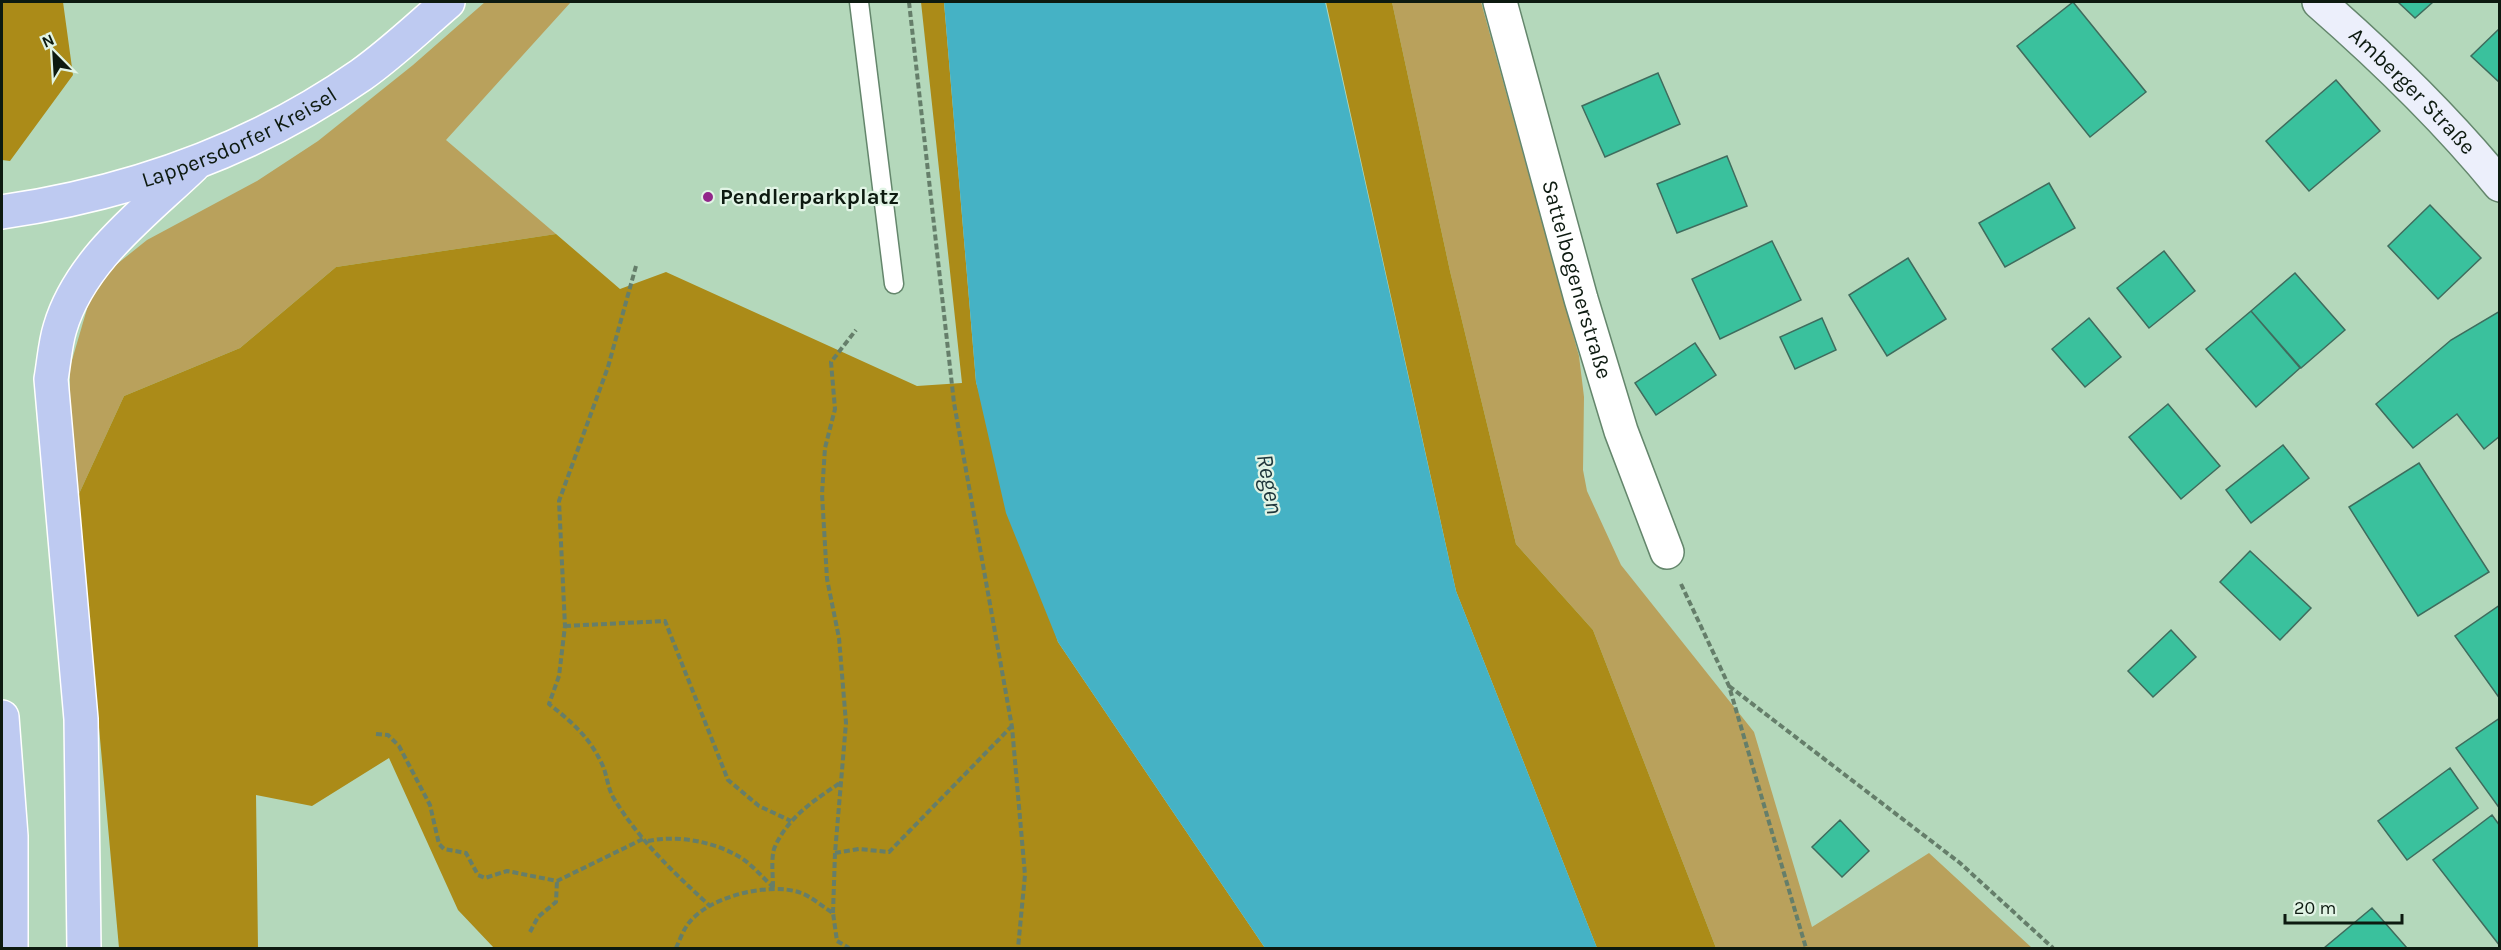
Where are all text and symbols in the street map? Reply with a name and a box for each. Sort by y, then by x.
street label: Amberger Straße [2344,22,2481,160]
north arrow [24,24,84,84]
text: N [39,30,57,52]
street label: Lappersdorfer Kreisel [138,82,342,193]
street label: Sattelbogenerstraße [1536,177,1617,382]
place label: Pendlerparkplatz [720,184,899,210]
marker: Pendlerparkplatz [701,190,715,204]
water label: Regen [1251,452,1289,516]
scale bar [2285,887,2402,925]
text: 20 m [2294,897,2336,919]

